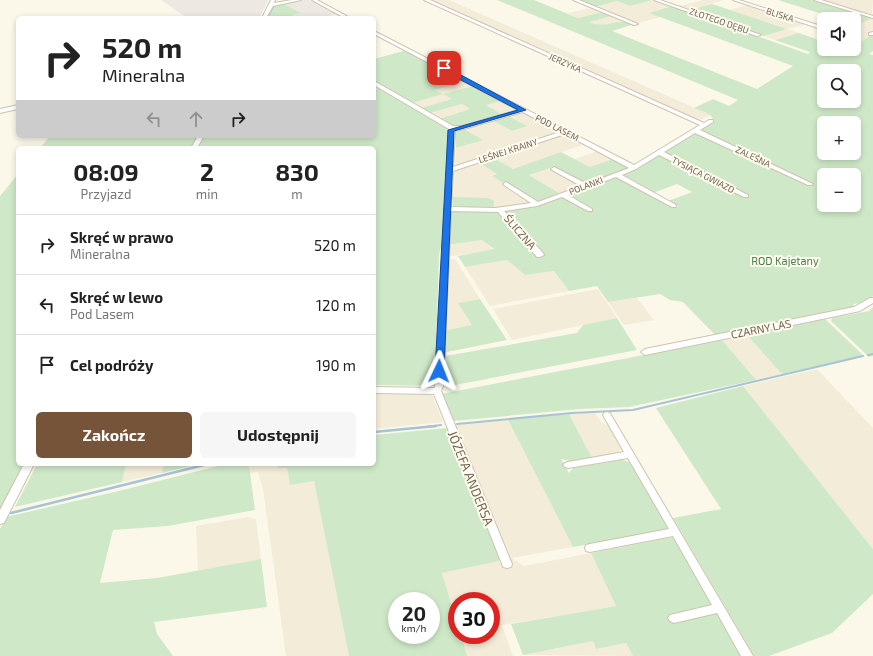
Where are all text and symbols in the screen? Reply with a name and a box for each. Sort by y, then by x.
street label: ZŁOTEGO DĘBU [688,5,750,36]
street label: BLISKA [765,5,796,24]
map controls [817,12,861,212]
button: sound [817,12,861,56]
text: 520 m [102,30,182,64]
icon: right [36,32,88,84]
street label: JERZYKA [547,50,584,75]
pin [427,51,461,85]
icon: arrive [433,57,455,79]
text: Mineralna [102,64,185,86]
button: search [817,64,861,108]
icon: left [143,108,165,130]
icon: ahead [185,108,207,130]
icon: right [227,108,249,130]
street label: POD LASEM [534,112,581,143]
button: + [817,116,861,160]
street label: LEŚNEJ KRAINY [477,135,540,165]
street label: ZALEŚNA [734,143,773,170]
street label: TYSIĄCA GWIAZD [670,154,736,195]
text: 08:09 [73,157,139,186]
text: 2 [200,157,214,186]
text: 830 [275,157,319,186]
button: − [817,168,861,212]
street label: POLANKI [567,174,604,197]
text: Przyjazd [80,186,131,202]
text: min [196,186,218,202]
text: m [291,186,303,202]
street label: ŚLICZNA [502,212,539,252]
text: Skręć w prawo [70,228,174,246]
icon: right [36,234,58,256]
text: 520 m [314,236,356,254]
text: Mineralna [70,246,130,262]
park label: ROD Kajetany [751,254,819,268]
text: Skręć w lewo [70,288,163,306]
icon: left [36,294,58,316]
text: 120 m [316,296,356,314]
text: Pod Lasem [70,306,134,322]
street label: CZARNY LAS [730,316,792,341]
position arrow [418,350,460,392]
icon: arrive [36,354,58,376]
text: Cel podróży [70,356,153,374]
text: 190 m [316,356,356,374]
button: Zakończ [36,412,192,458]
button: Udostępnij [200,412,356,458]
street label: JÓZEFA ANDERSA [445,428,498,528]
speed limit sign: 30 [448,592,500,644]
text: 20 [402,601,426,625]
text: km/h [402,622,426,634]

